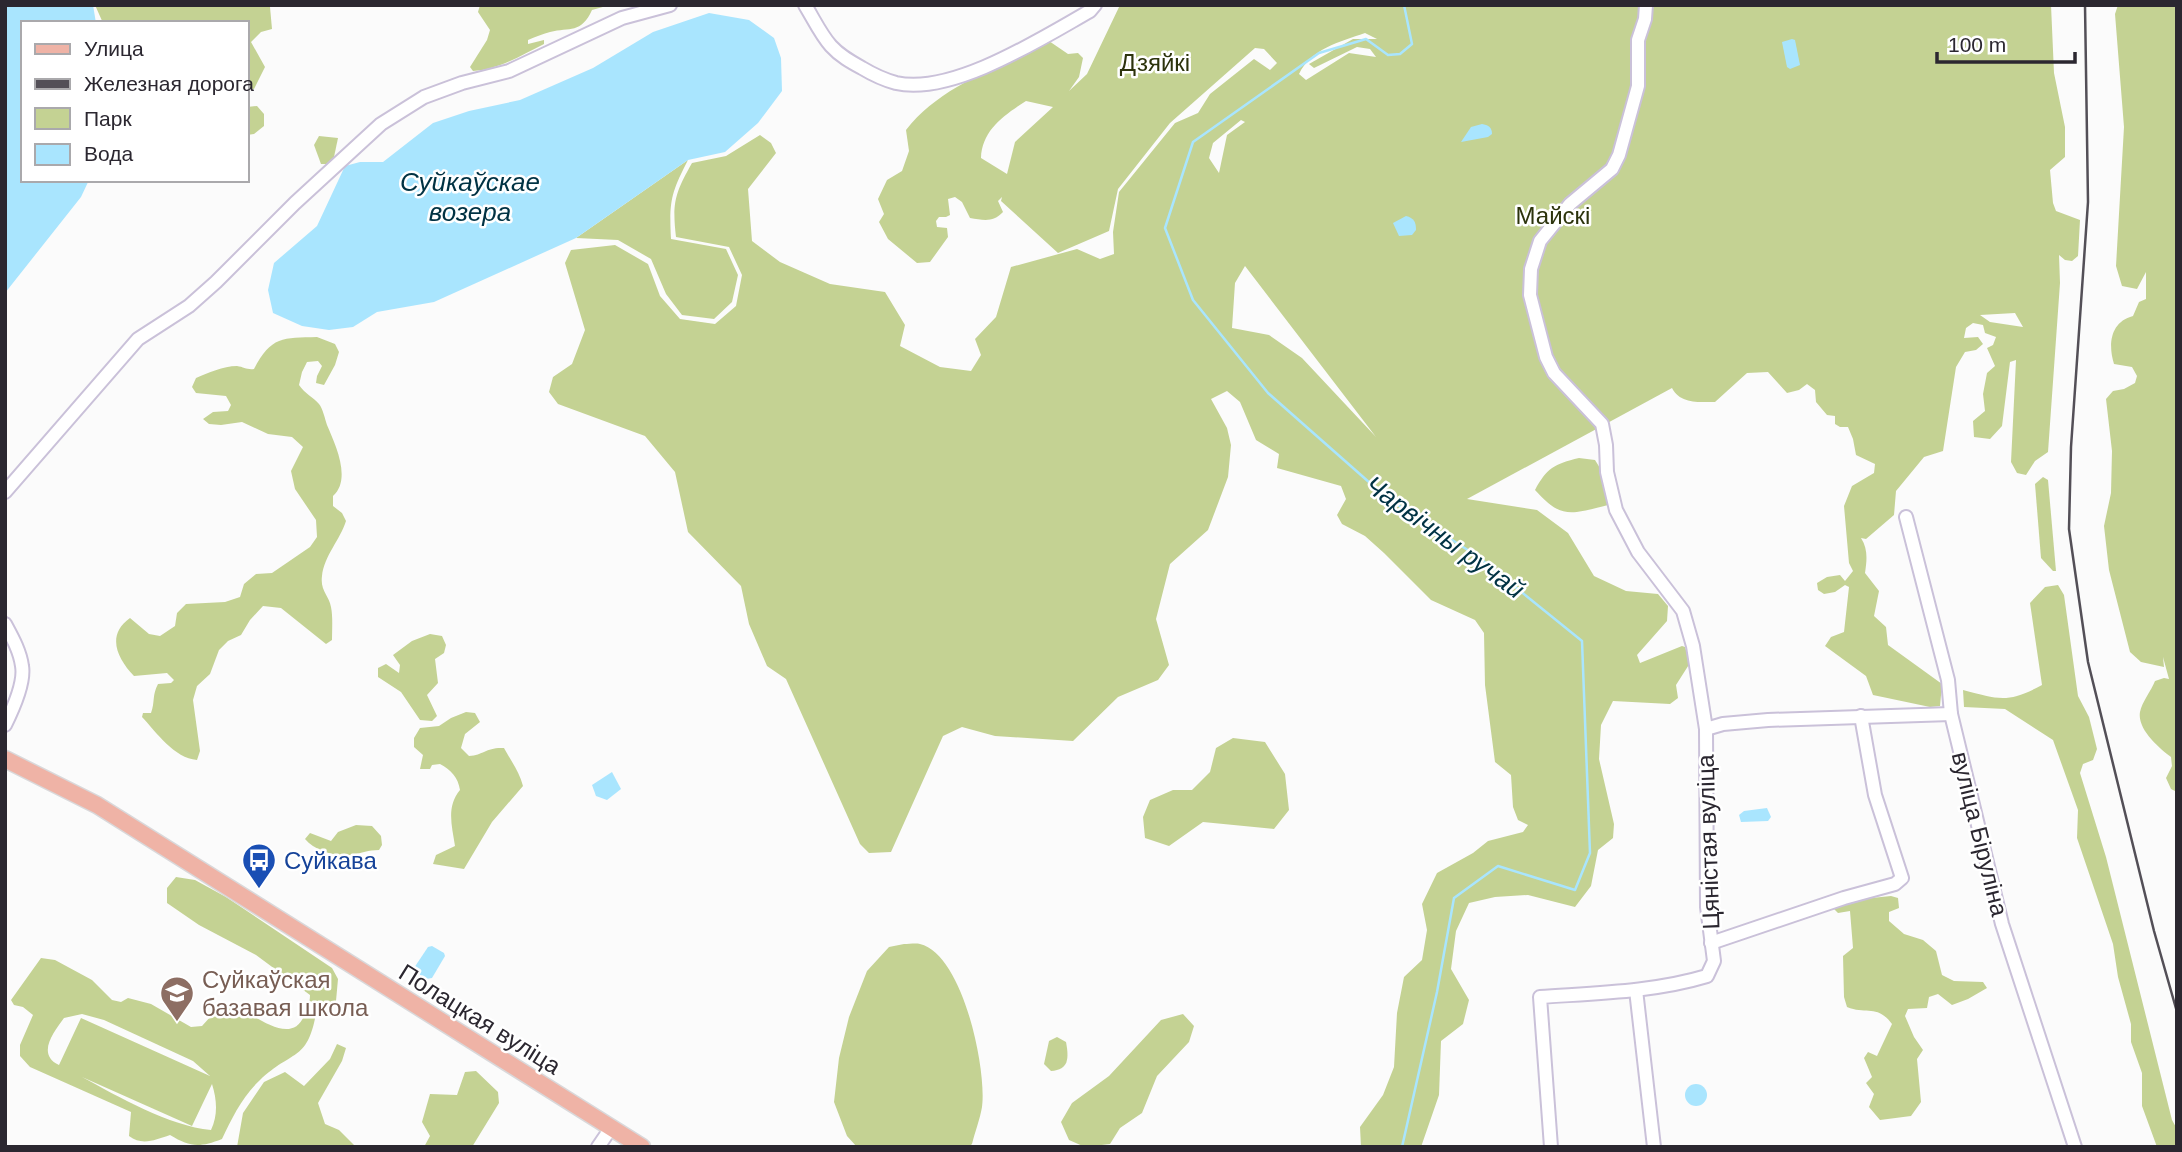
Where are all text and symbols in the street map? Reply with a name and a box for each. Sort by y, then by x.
legend [21,21,248,182]
scale bar [1937,21,2075,65]
text: 100 m [1948,33,2006,56]
text: Улица [84,37,144,60]
park label: Дзяйкі [1120,49,1190,76]
text: Железная дорога [84,72,254,95]
text: Парк [84,107,132,130]
text: Вода [84,142,133,165]
water label: Суйкаўскае возера [400,167,540,227]
park label: Майскі [1516,202,1590,229]
water label: Чарвічны ручай [1360,469,1530,605]
street label: вуліца Біруліна [1947,749,2014,920]
street label: Цяністая вуліца [1691,753,1725,930]
bus stop icon: Суйкава [240,841,278,890]
place label: Суйкава [284,847,378,874]
street label: Полацкая вуліца [394,958,566,1080]
place label: Суйкаўская базавая школа [202,966,369,1021]
school or university icon: Суйкаўская базавая школа [158,974,196,1023]

